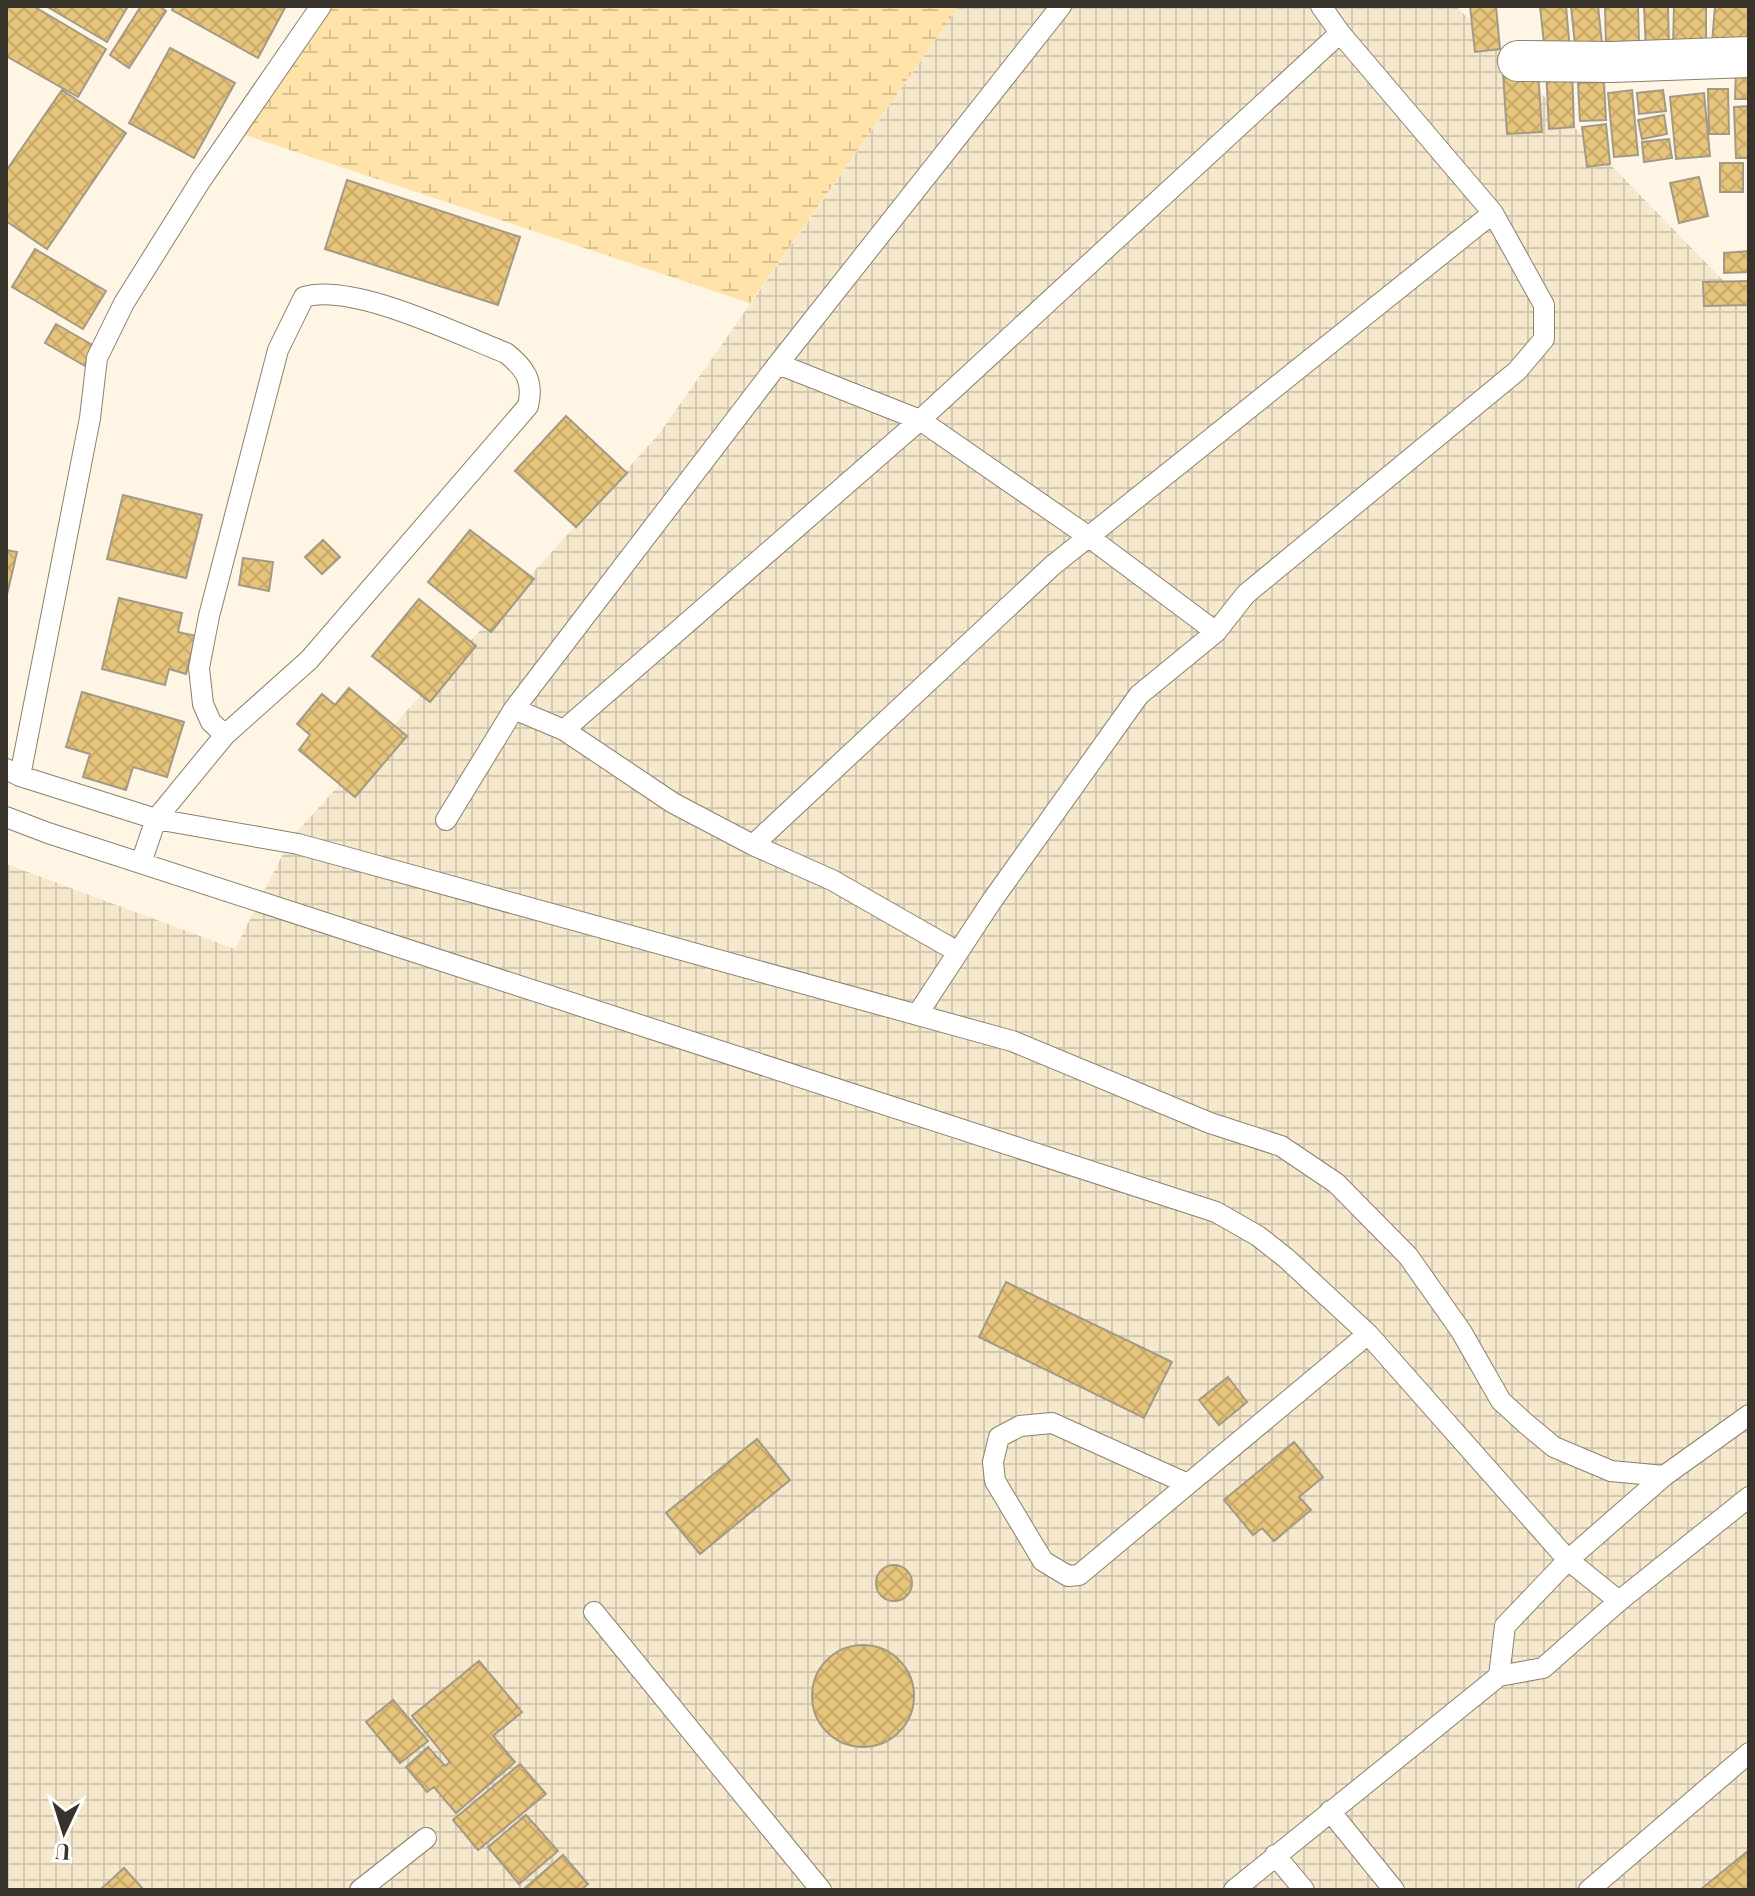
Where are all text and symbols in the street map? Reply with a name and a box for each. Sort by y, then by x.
north arrow [24,1792,104,1872]
text: U [54,1837,71,1868]

